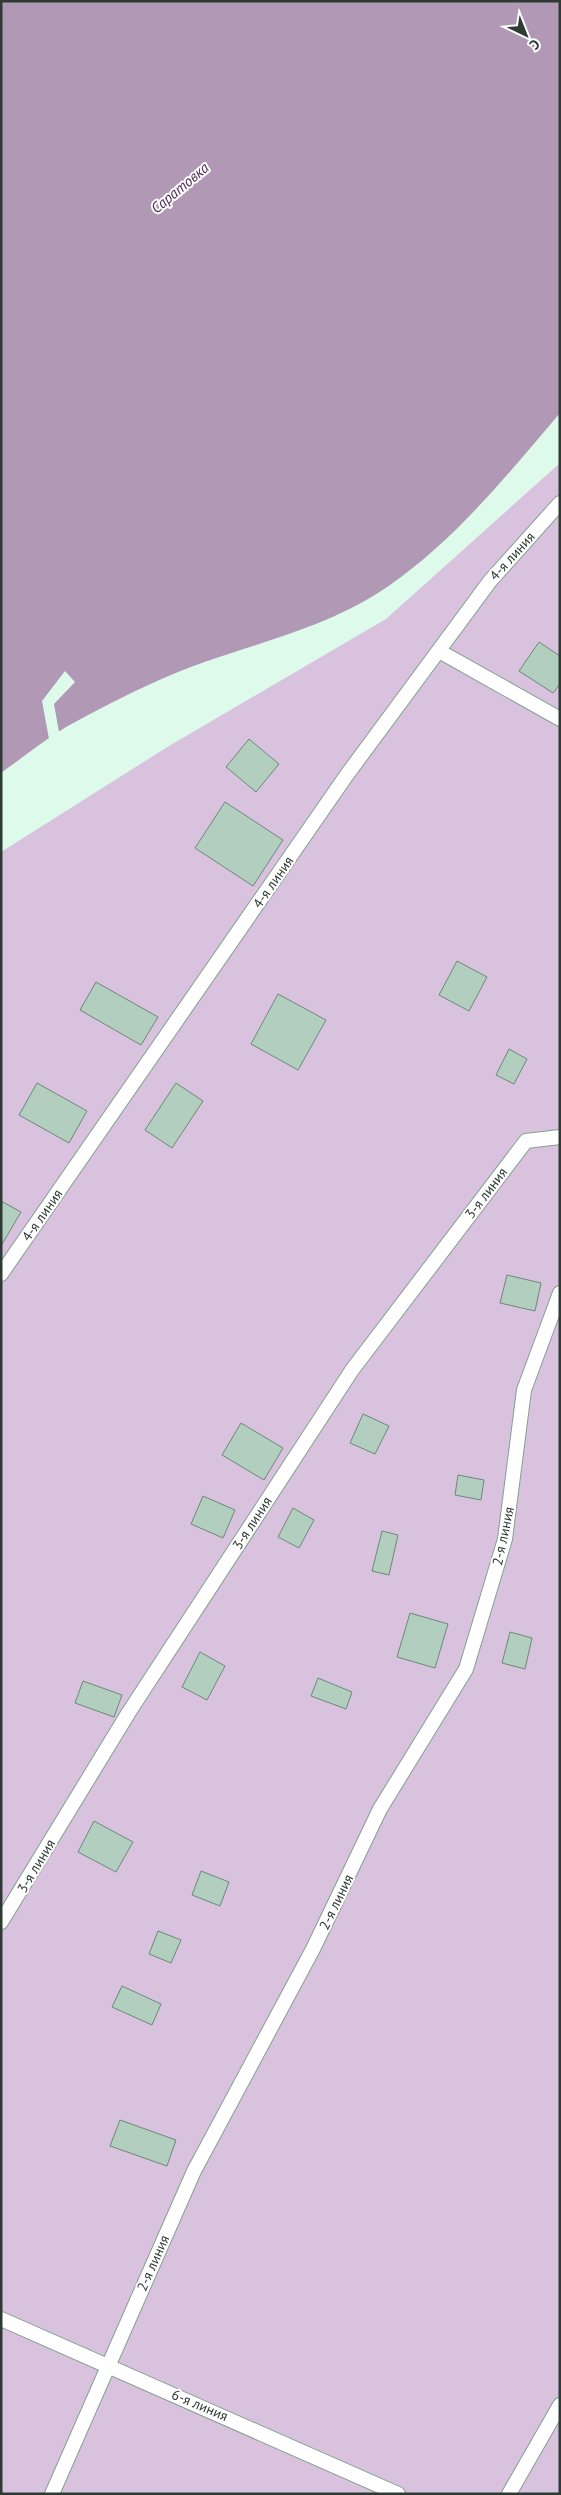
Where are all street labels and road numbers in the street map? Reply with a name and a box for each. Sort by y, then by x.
street label: 4-я линия [485,528,539,584]
street label: 4-я линия [249,852,297,912]
street label: 3-я линия [461,1164,511,1222]
street label: 4-я линия [18,1185,66,1245]
street label: 3-я линия [228,1493,276,1553]
street label: 2-я линия [488,1505,518,1567]
street label: 3-я линия [13,1836,59,1896]
street label: 2-я линия [315,1871,357,1933]
street label: 2-я линия [133,2232,173,2294]
street label: 6-я линия [169,2385,231,2425]

